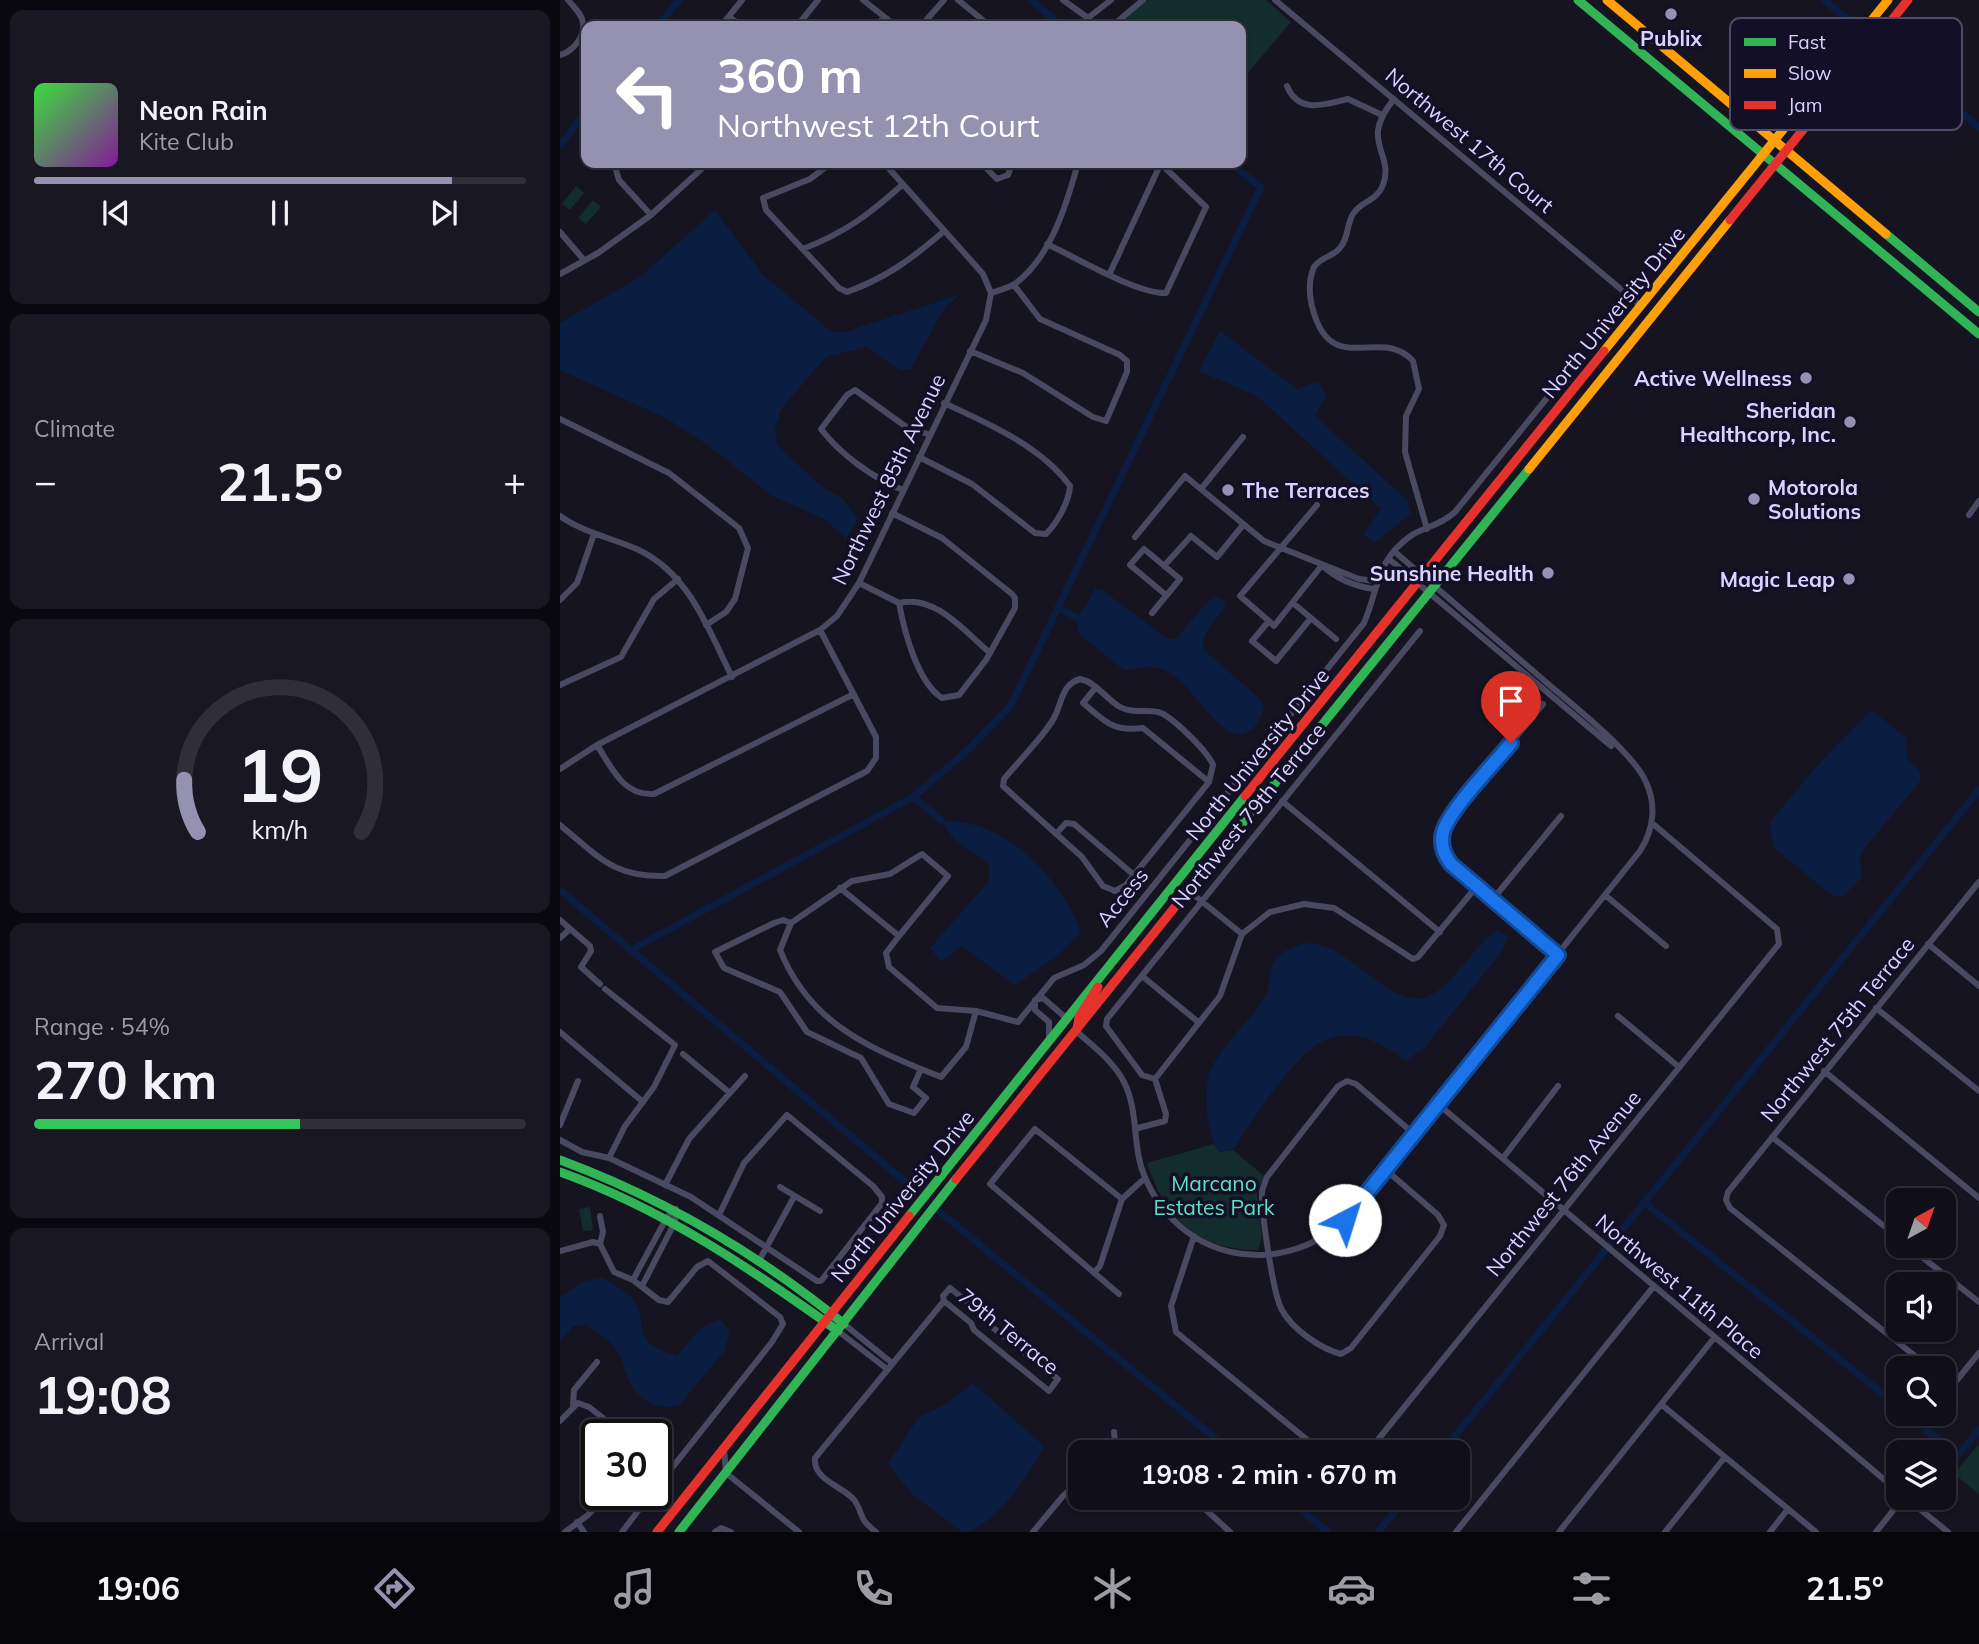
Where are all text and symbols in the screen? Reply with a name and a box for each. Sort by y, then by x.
marker: Publix [1663,6,1679,22]
legend [1730,18,1962,130]
place label: Publix [1640,25,1702,51]
text: Fast [1788,30,1826,54]
text: 360 m [717,44,863,105]
icon: left [602,49,693,140]
text: Slow [1788,61,1832,85]
street label: Northwest 17th Court [1381,62,1559,218]
text: Jam [1788,93,1822,117]
text: Neon Rain [139,94,268,127]
text: Northwest 12th Court [717,105,1040,145]
text: Kite Club [139,127,234,156]
icon: previous [97,194,135,232]
icon: pause [261,194,299,232]
icon: next [425,194,463,232]
street label: North University Drive [1536,221,1690,403]
place label: Active Wellness [1634,365,1792,391]
street label: Northwest 85th Avenue [826,369,950,589]
marker: Active Wellness [1798,370,1814,386]
place label: Sheridan Healthcorp, Inc. [1680,397,1836,447]
text: Climate [34,414,115,443]
marker: Sheridan Healthcorp, Inc. [1842,414,1858,430]
text: 21.5° [217,449,343,514]
text: − [34,457,57,505]
text: + [503,457,526,505]
place label: Motorola Solutions [1768,474,1861,524]
place label: The Terraces [1242,477,1370,503]
marker: The Terraces [1220,482,1236,498]
marker: Motorola Solutions [1746,491,1762,507]
place label: Sunshine Health [1370,560,1534,586]
marker: Sunshine Health [1540,565,1556,581]
place label: Magic Leap [1720,566,1835,592]
marker: Magic Leap [1841,571,1857,587]
street label: North University Drive [1180,663,1334,845]
pin [1481,671,1541,743]
icon: arrive [1492,682,1530,720]
street label: Northwest 79th Terrace [1165,717,1331,913]
text: 19 [236,729,324,820]
text: km/h [252,814,308,845]
street label: Access [1091,862,1153,932]
street label: Northwest 75th Terrace [1754,931,1920,1127]
text: Range · 54% [34,1012,170,1041]
text: 270 km [34,1047,217,1112]
street label: Northwest 76th Avenue [1480,1085,1646,1281]
street label: North University Drive [825,1105,979,1287]
park label: Marcano Estates Park [1153,1170,1275,1220]
position arrow [1308,1183,1382,1257]
north arrow [1886,1188,1956,1258]
map controls [1886,1188,1956,1510]
street label: Northwest 11th Place [1591,1208,1769,1364]
button: sound [1886,1272,1956,1342]
street label: 79th Terrace [953,1282,1065,1380]
text: Arrival [34,1327,104,1356]
button: search [1886,1356,1956,1426]
text: 19:08 [34,1362,172,1427]
speed limit sign: 30 [581,1419,672,1510]
button: layers [1886,1440,1956,1510]
text: 19:08 · 2 min · 670 m [1141,1458,1397,1491]
icon: directions [370,1564,419,1613]
icon: music [610,1564,659,1613]
icon: phone [849,1564,898,1613]
icon: climate [1088,1564,1137,1613]
icon: car [1327,1564,1376,1613]
icon: filters [1567,1564,1616,1613]
text: 19:06 [95,1568,180,1608]
text: 21.5° [1806,1568,1884,1608]

